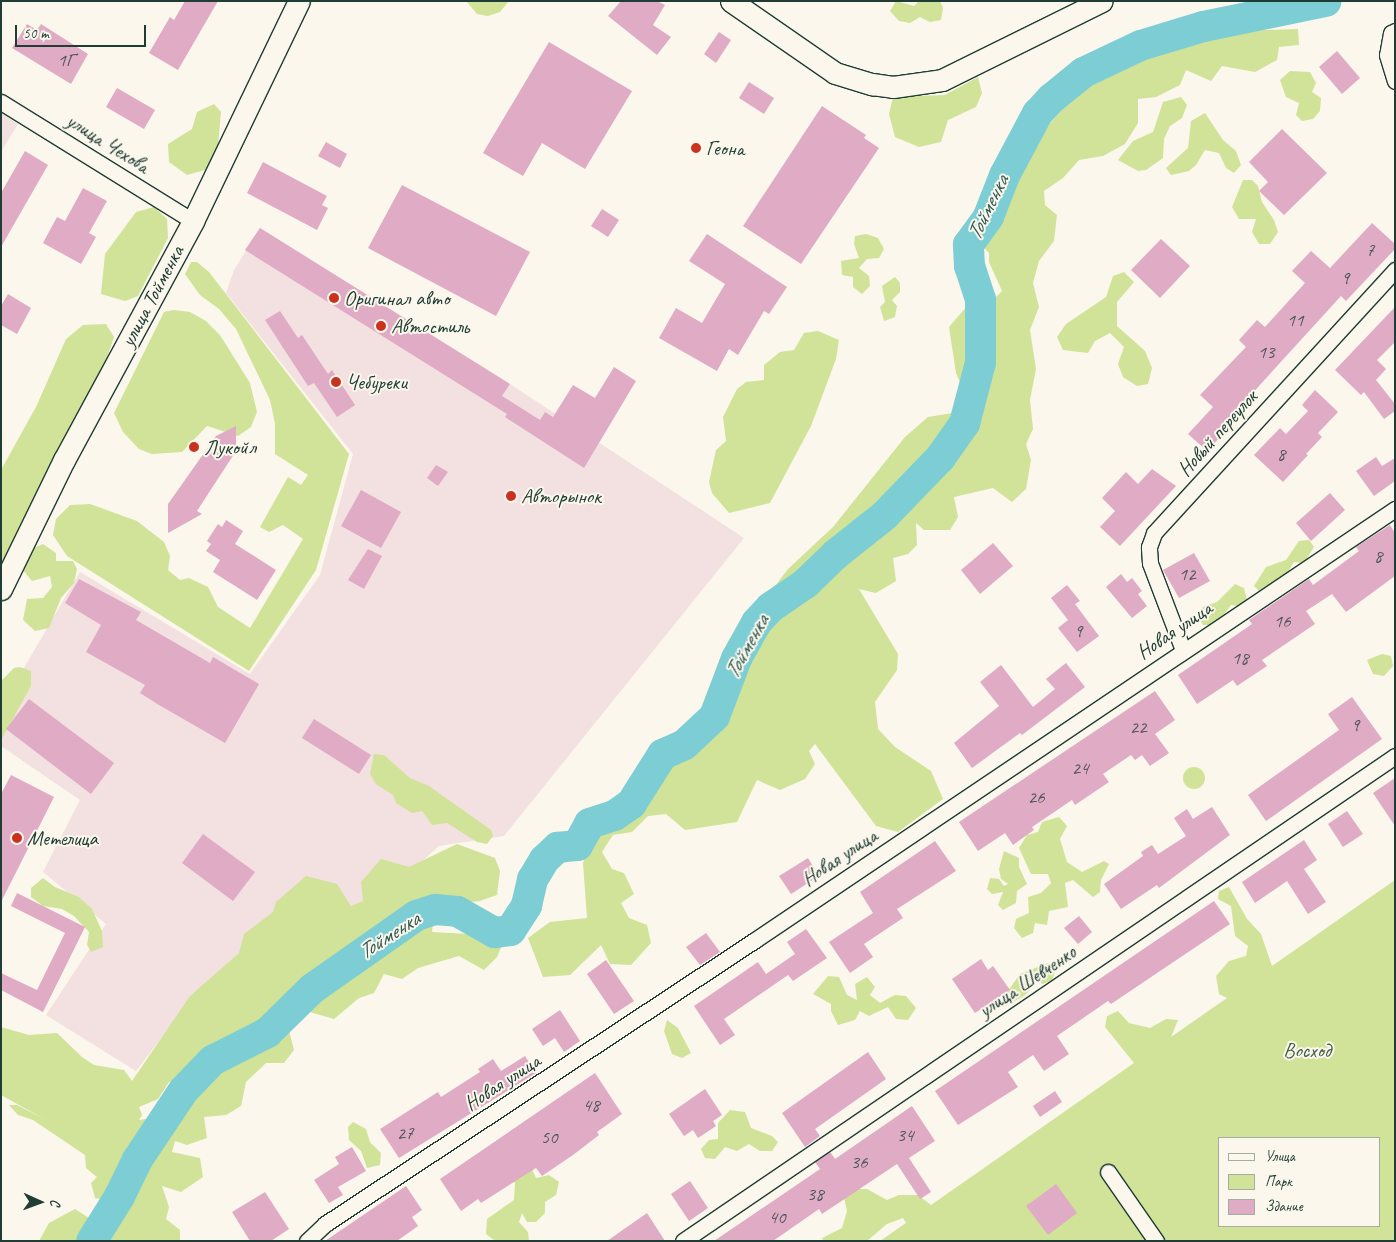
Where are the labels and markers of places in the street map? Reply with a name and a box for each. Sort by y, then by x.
place label: Геона [706,135,744,161]
marker: Геона [690,142,702,154]
place label: Оригинал авто [344,285,451,311]
marker: Оригинал авто [328,292,340,304]
place label: Автостиль [391,313,469,339]
marker: Автостиль [375,320,387,332]
place label: Чебуреки [346,369,407,395]
marker: Чебуреки [330,376,342,388]
place label: Лукойл [204,434,256,460]
marker: Лукойл [188,441,200,453]
place label: Авторынок [521,483,601,509]
marker: Авторынок [505,490,517,502]
place label: Метелица [27,825,98,851]
marker: Метелица [11,832,23,844]

